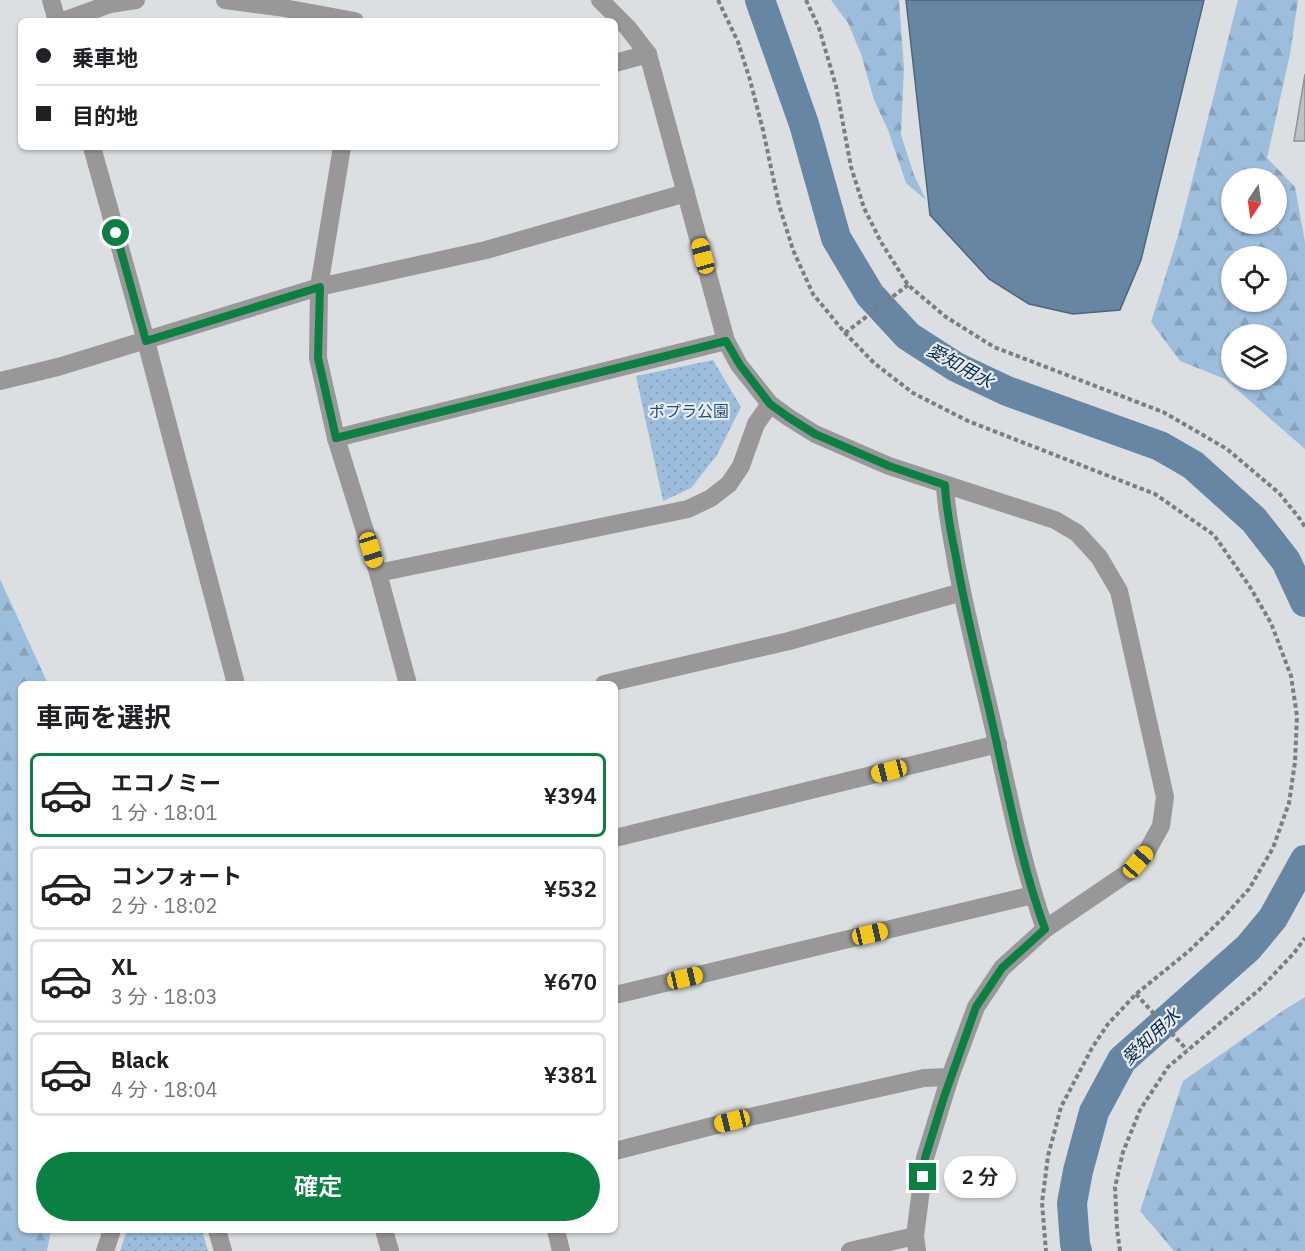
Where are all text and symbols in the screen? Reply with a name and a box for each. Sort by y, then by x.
text: 乗車地 [72,43,138,72]
text: 目的地 [72,101,138,130]
north arrow [1221,168,1287,234]
map controls [1221,168,1287,390]
route start [102,219,129,246]
car [690,236,716,276]
button: locate [1221,246,1287,312]
button: layers [1221,324,1287,390]
water label: 愛知用水 [923,338,999,394]
park label: ポプラ公園 [649,401,729,421]
car [357,530,385,570]
text: 車両を選択 [36,699,171,734]
car [869,758,909,784]
icon: car [39,768,93,822]
text: エコノミー [111,768,221,797]
text: ¥394 [543,781,597,810]
text: 1 分 · 18:01 [111,799,218,826]
car [1119,843,1157,881]
icon: car [39,861,93,915]
text: コンフォート [111,861,242,890]
text: ¥532 [543,874,597,903]
text: 2 分 · 18:02 [111,892,218,919]
car [850,921,890,947]
text: XL [111,952,137,981]
icon: car [39,954,93,1008]
car [665,965,705,991]
text: ¥670 [543,967,597,996]
text: 3 分 · 18:03 [111,983,218,1010]
water label: 愛知用水 [1116,1002,1186,1070]
text: Black [111,1045,169,1074]
icon: car [39,1047,93,1101]
text: ¥381 [543,1060,597,1089]
text: 4 分 · 18:04 [111,1076,218,1103]
car [712,1108,752,1134]
button: 確定 [36,1152,600,1221]
callout: 2 分 [944,1156,1016,1198]
route end [909,1163,936,1190]
text: 2 分 [962,1163,998,1190]

